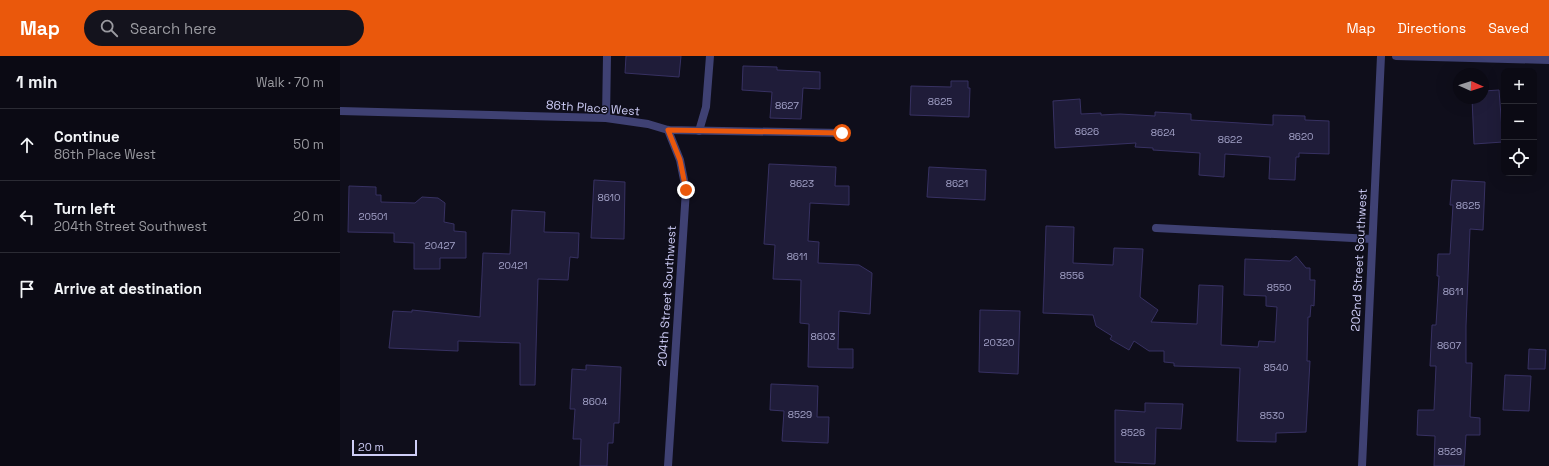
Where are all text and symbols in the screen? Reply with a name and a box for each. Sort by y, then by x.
search box [84,10,364,46]
text: Map [20,16,60,41]
icon: search [98,17,120,39]
text: Search here [130,19,216,38]
text: Map [1346,19,1376,37]
text: Directions [1398,19,1466,37]
text: Saved [1488,19,1529,37]
north arrow [1453,68,1489,104]
map controls [1501,68,1537,176]
button: + [1501,68,1537,104]
text: 1 min [16,71,58,93]
text: Walk · 70 m [256,74,324,91]
house number: 8625 [928,95,952,108]
street label: 86th Place West [546,97,640,119]
house number: 8627 [775,99,799,112]
button: − [1501,104,1537,140]
route start [833,124,851,142]
house number: 8626 [1075,125,1099,138]
house number: 8624 [1151,126,1175,139]
text: Continue [54,127,120,146]
house number: 8620 [1289,130,1313,143]
house number: 8622 [1218,133,1242,146]
icon: ahead [16,134,38,156]
text: 50 m [293,136,324,153]
button: locate [1501,140,1537,176]
text: 86th Place West [54,146,156,163]
house number: 8623 [790,177,814,190]
house number: 8621 [946,177,968,190]
route end [677,181,695,199]
street label: 202nd Street Southwest [1347,188,1371,332]
house number: 8610 [598,191,620,204]
text: Turn left [54,199,116,218]
house number: 8625 [1456,199,1480,212]
icon: left [16,206,38,228]
text: 20 m [293,208,324,225]
house number: 20501 [358,210,388,223]
text: 204th Street Southwest [54,218,207,235]
street label: 204th Street Southwest [654,225,680,367]
house number: 20427 [425,239,455,252]
house number: 8611 [787,250,807,263]
house number: 20421 [499,259,527,272]
house number: 8556 [1060,269,1084,282]
icon: arrive [16,278,38,300]
text: Arrive at destination [54,279,202,298]
house number: 8550 [1267,281,1291,294]
house number: 8611 [1443,285,1463,298]
house number: 8603 [811,330,835,343]
house number: 20320 [984,336,1014,349]
house number: 8607 [1437,339,1461,352]
house number: 8540 [1264,361,1288,374]
house number: 8604 [582,395,608,408]
house number: 8529 [788,408,812,421]
house number: 8530 [1260,409,1284,422]
house number: 8526 [1121,426,1145,439]
scale bar [352,438,417,457]
text: 20 m [358,440,384,454]
house number: 8529 [1438,445,1462,458]

